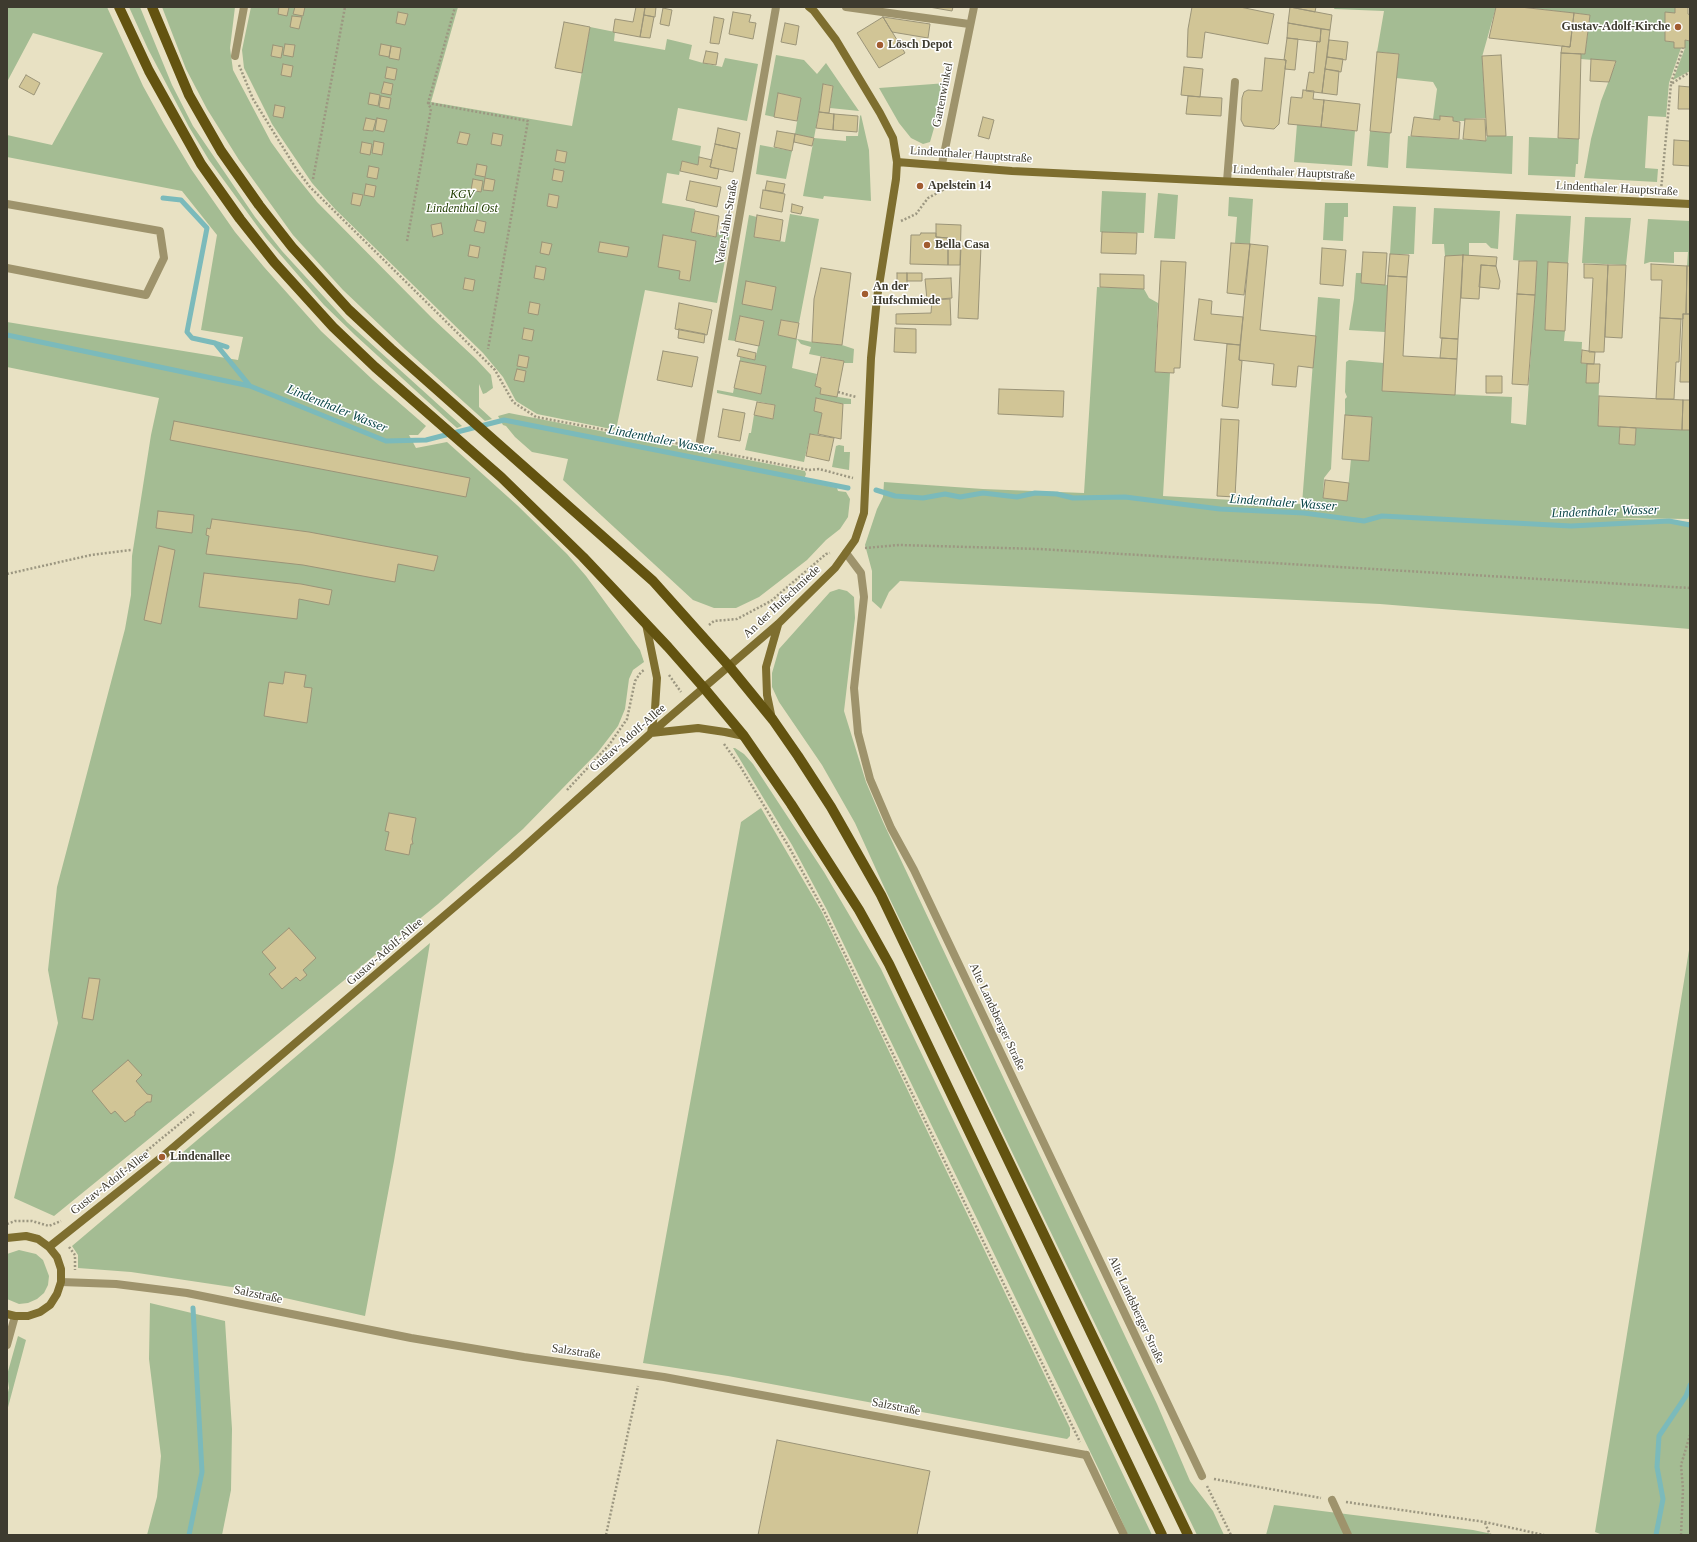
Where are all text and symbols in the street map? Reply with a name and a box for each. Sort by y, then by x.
place label: Gustav-Adolf-Kirche [1562,20,1670,34]
marker: Gustav-Adolf-Kirche [1673,22,1683,32]
place label: Lösch Depot [888,38,952,52]
marker: Lösch Depot [875,40,885,50]
street label: Gartenwinkel [930,62,956,128]
street label: Lindenthaler Hauptstraße [910,144,1032,166]
street label: Lindenthaler Hauptstraße [1233,163,1355,183]
street label: Vater-Jahn-Straße [712,179,742,265]
place label: Apelstein 14 [928,179,991,193]
street label: Lindenthaler Hauptstraße [1556,179,1678,199]
marker: Apelstein 14 [915,181,925,191]
park label: KGV Lindenthal Ost [426,188,498,216]
place label: Bella Casa [935,238,989,252]
marker: Bella Casa [922,240,932,250]
place label: An der Hufschmiede [873,280,940,308]
marker: An der Hufschmiede [860,289,870,299]
water label: Lindenthaler Wasser [284,382,390,436]
water label: Lindenthaler Wasser [607,422,715,458]
water label: Lindenthaler Wasser [1229,491,1337,515]
water label: Lindenthaler Wasser [1551,502,1659,522]
street label: An der Hufschmiede [741,563,823,641]
street label: Gustav-Adolf-Allee [587,701,669,775]
street label: Gustav-Adolf-Allee [344,915,426,989]
street label: Alte Landsberger Straße [966,961,1028,1073]
street label: Gustav-Adolf-Allee [68,1148,152,1218]
place label: Lindenallee [170,1150,230,1164]
marker: Lindenallee [157,1152,167,1162]
street label: Alte Landsberger Straße [1105,1254,1167,1366]
street label: Salzstraße [232,1283,284,1307]
street label: Salzstraße [551,1341,601,1363]
street label: Salzstraße [870,1395,922,1419]

